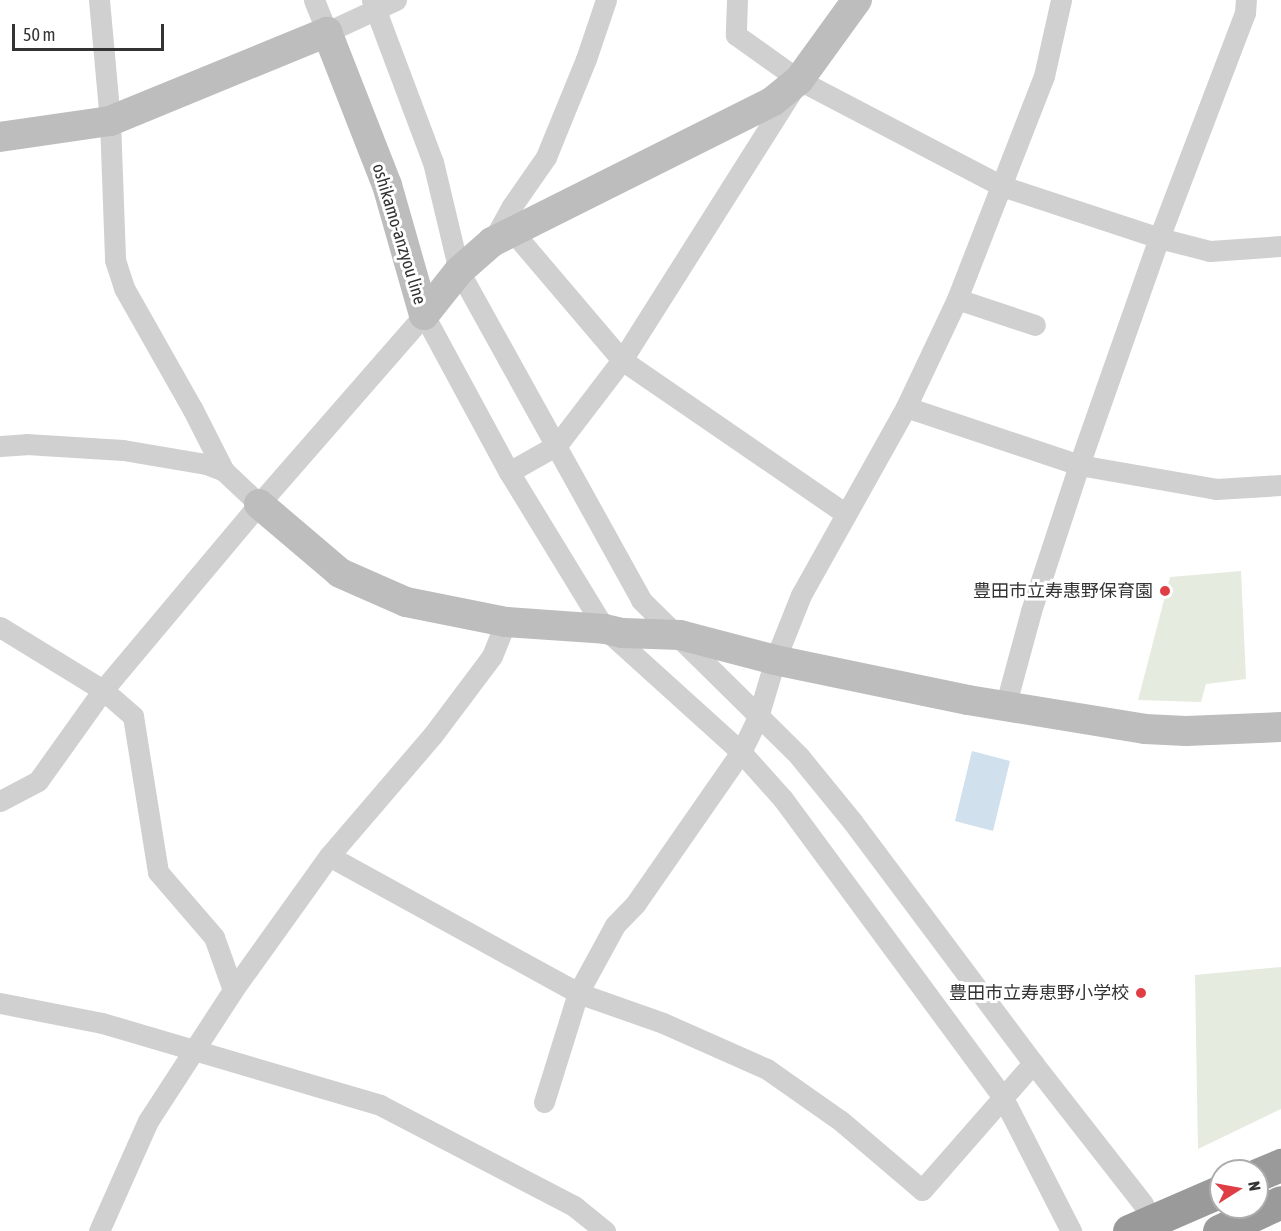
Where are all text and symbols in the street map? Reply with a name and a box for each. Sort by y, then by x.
scale bar [15,12,166,50]
text: 50 m [23,24,55,45]
street label: oshikamo-anzyou line [367,161,431,307]
place label: 豊田市立寿惠野保育園 [973,580,1153,602]
marker: 豊田市立寿惠野保育園 [1158,584,1172,598]
place label: 豊田市立寿恵野小学校 [949,982,1129,1004]
marker: 豊田市立寿恵野小学校 [1134,986,1148,1000]
north arrow [1209,1159,1269,1219]
text: N [1245,1180,1264,1192]

